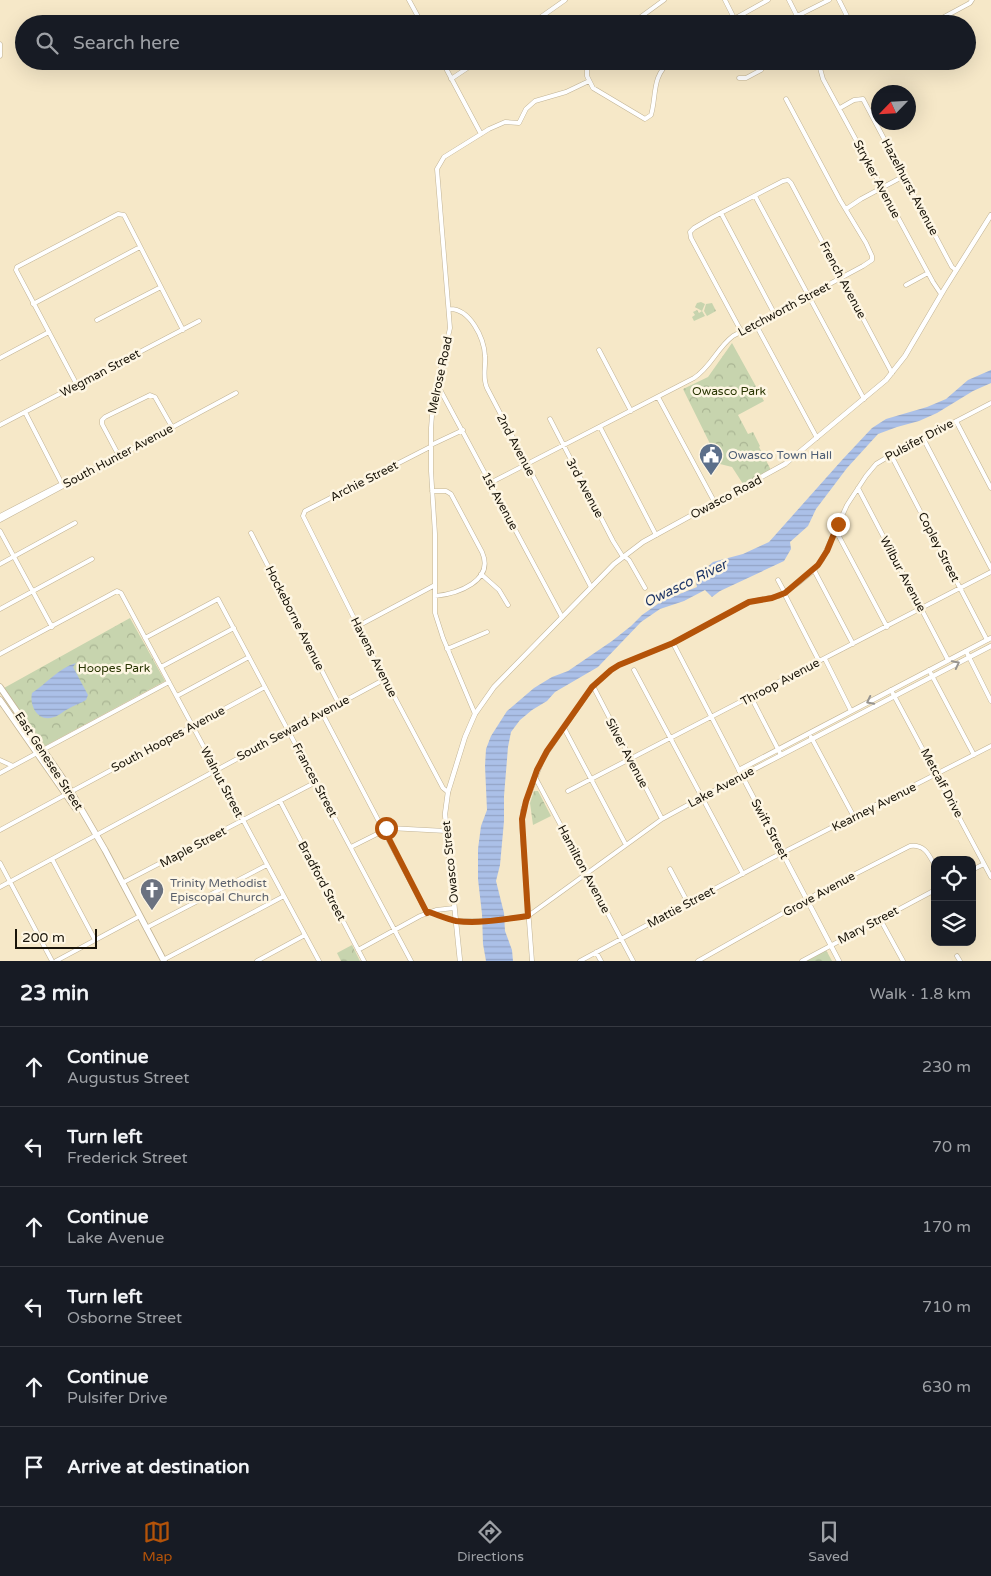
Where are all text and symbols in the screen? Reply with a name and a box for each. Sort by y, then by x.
search box [15,15,976,70]
icon: search [33,29,61,57]
text: Search here [73,32,180,54]
north arrow [871,85,916,130]
street label: Hazelhurst Avenue [879,136,941,238]
street label: Stryker Avenue [850,137,904,221]
street label: French Avenue [817,239,869,321]
street label: Letchworth Street [735,279,833,339]
street label: Melrose Road [425,335,455,415]
street label: Wegman Street [58,346,143,400]
park label: Owasco Park [692,384,766,398]
street label: 2nd Avenue [494,411,538,479]
street label: Pulsifer Drive [882,416,956,464]
street label: South Hunter Avenue [61,421,175,491]
public building icon: Owasco Town Hall [698,442,724,476]
place label: Owasco Town Hall [728,448,832,462]
street label: 3rd Avenue [563,456,607,520]
street label: Archie Street [328,458,401,504]
street label: 1st Avenue [479,470,521,533]
street label: Owasco Road [688,472,764,522]
street label: Copley Street [915,510,963,585]
route end [827,513,850,536]
street label: Wilbur Avenue [877,534,929,614]
water label: Owasco River [641,555,731,611]
street label: Hockeborne Avenue [263,563,328,673]
street label: Havens Avenue [348,615,400,700]
street label: Throop Avenue [738,655,822,709]
one-way arrow [950,660,959,670]
park label: Hoopes Park [78,661,151,675]
street label: South Seward Avenue [234,692,352,764]
one-way arrow [866,695,875,705]
street label: South Hoopes Avenue [109,703,227,775]
street label: East Genesee Street [12,709,86,813]
street label: Silver Avenue [603,716,651,790]
street label: Frances Street [290,741,341,820]
street label: Walnut Street [198,744,247,820]
street label: Metcalf Drive [918,746,966,820]
street label: Lake Avenue [686,764,757,810]
street label: Kearney Avenue [830,780,919,834]
street label: Swift Street [748,797,792,862]
route start [375,817,398,840]
street label: Owasco Street [439,820,461,904]
street label: Hamilton Avenue [555,822,613,916]
street label: Maple Street [157,823,229,870]
street label: Bradford Street [295,839,349,924]
map controls [931,856,976,946]
button: locate [931,856,976,901]
street label: Grove Avenue [781,868,857,919]
place label: Trinity Methodist Episcopal Church [170,876,269,904]
church icon: Trinity Methodist Episcopal Church [139,877,165,911]
street label: Mattie Street [645,883,718,931]
button: layers [931,901,976,946]
street label: Mary Street [835,903,901,947]
scale bar [15,926,98,949]
text: 200 m [22,929,65,946]
text: 23 min [20,981,89,1006]
text: Walk · 1.8 km [870,984,971,1004]
text: Continue [67,1046,149,1068]
icon: ahead [20,1053,48,1081]
text: 230 m [922,1057,971,1077]
text: Augustus Street [67,1068,189,1088]
text: Turn left [67,1126,143,1148]
icon: left [20,1133,48,1161]
text: 70 m [932,1137,971,1157]
text: Frederick Street [67,1148,188,1168]
text: Continue [67,1206,149,1228]
icon: ahead [20,1213,48,1241]
text: 170 m [922,1217,971,1237]
text: Lake Avenue [67,1228,164,1248]
text: Turn left [67,1286,143,1308]
icon: left [20,1293,48,1321]
text: 710 m [922,1297,971,1317]
text: Osborne Street [67,1308,182,1328]
text: Continue [67,1366,149,1388]
icon: ahead [20,1373,48,1401]
text: 630 m [922,1377,971,1397]
text: Pulsifer Drive [67,1388,167,1408]
icon: arrive [20,1453,48,1481]
text: Arrive at destination [67,1456,250,1478]
tab: Map [142,1518,172,1565]
tab: Directions [457,1518,524,1565]
tab: Saved [808,1518,849,1565]

